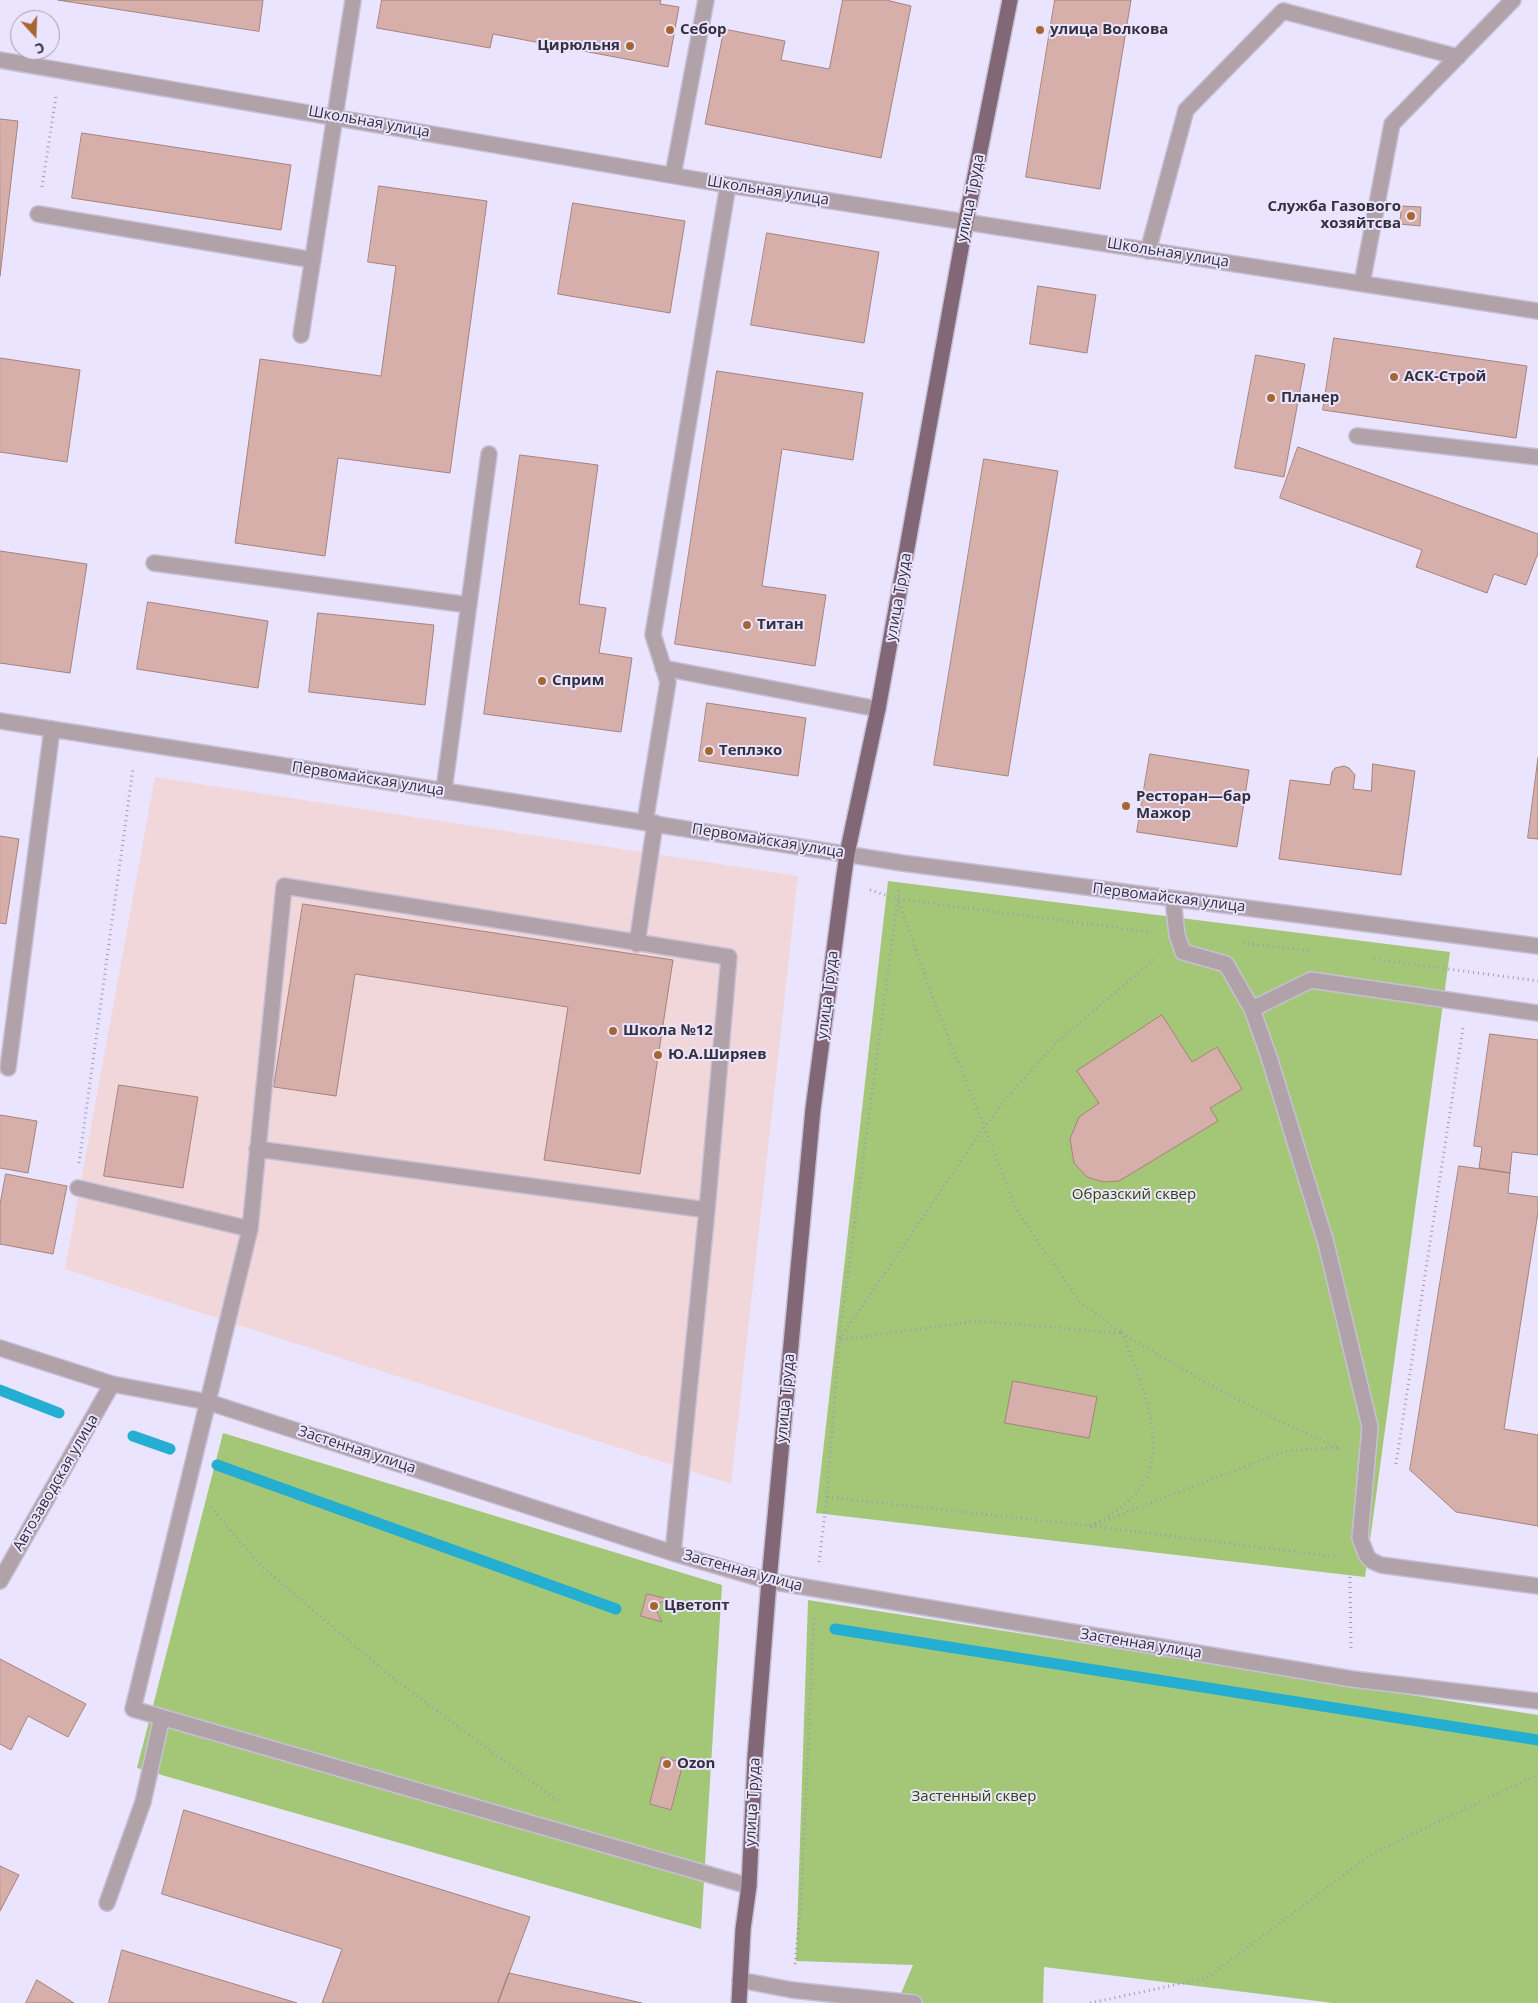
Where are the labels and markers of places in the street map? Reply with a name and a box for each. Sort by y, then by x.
place label: Себор [680,21,727,39]
place label: улица Волкова [1050,21,1168,39]
marker: Себор [664,24,676,36]
marker: улица Волкова [1034,24,1046,36]
place label: Цирюльня [537,37,620,55]
marker: Цирюльня [624,40,636,52]
place label: Служба Газового хозяйтсва [1268,198,1401,233]
marker: Служба Газового хозяйтсва [1405,210,1417,222]
place label: АСК-Строй [1404,368,1486,386]
marker: АСК-Строй [1388,371,1400,383]
place label: Планер [1281,389,1339,407]
marker: Планер [1265,392,1277,404]
place label: Титан [757,616,804,634]
marker: Титан [741,619,753,631]
place label: Сприм [552,672,604,690]
marker: Сприм [536,675,548,687]
place label: Теплэко [719,742,782,760]
marker: Теплэко [703,745,715,757]
place label: Ресторан—бар Мажор [1136,788,1251,823]
marker: Ресторан—бар Мажор [1120,800,1132,812]
place label: Школа №12 [623,1022,713,1040]
marker: Школа №12 [607,1025,619,1037]
place label: Ю.А.Ширяев [668,1046,767,1064]
marker: Ю.А.Ширяев [652,1049,664,1061]
place label: Цветопт [664,1597,730,1615]
marker: Цветопт [648,1600,660,1612]
place label: Ozon [677,1755,715,1773]
marker: Ozon [661,1758,673,1770]

